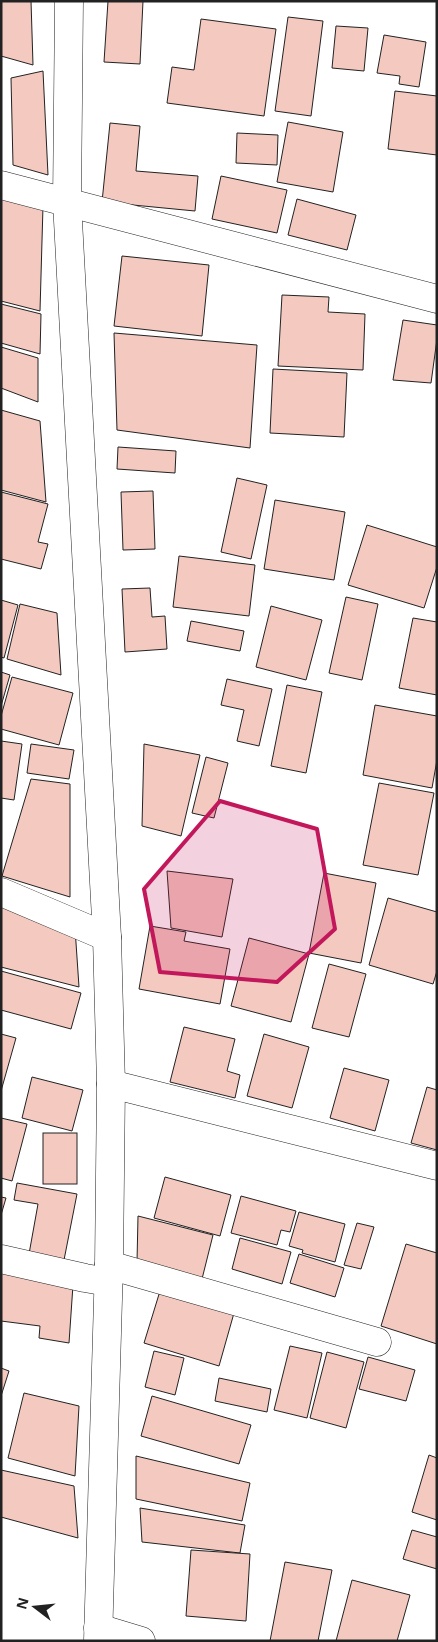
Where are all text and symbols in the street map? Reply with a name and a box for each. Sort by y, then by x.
north arrow [10,1582,60,1632]
text: N [11,1595,33,1611]

